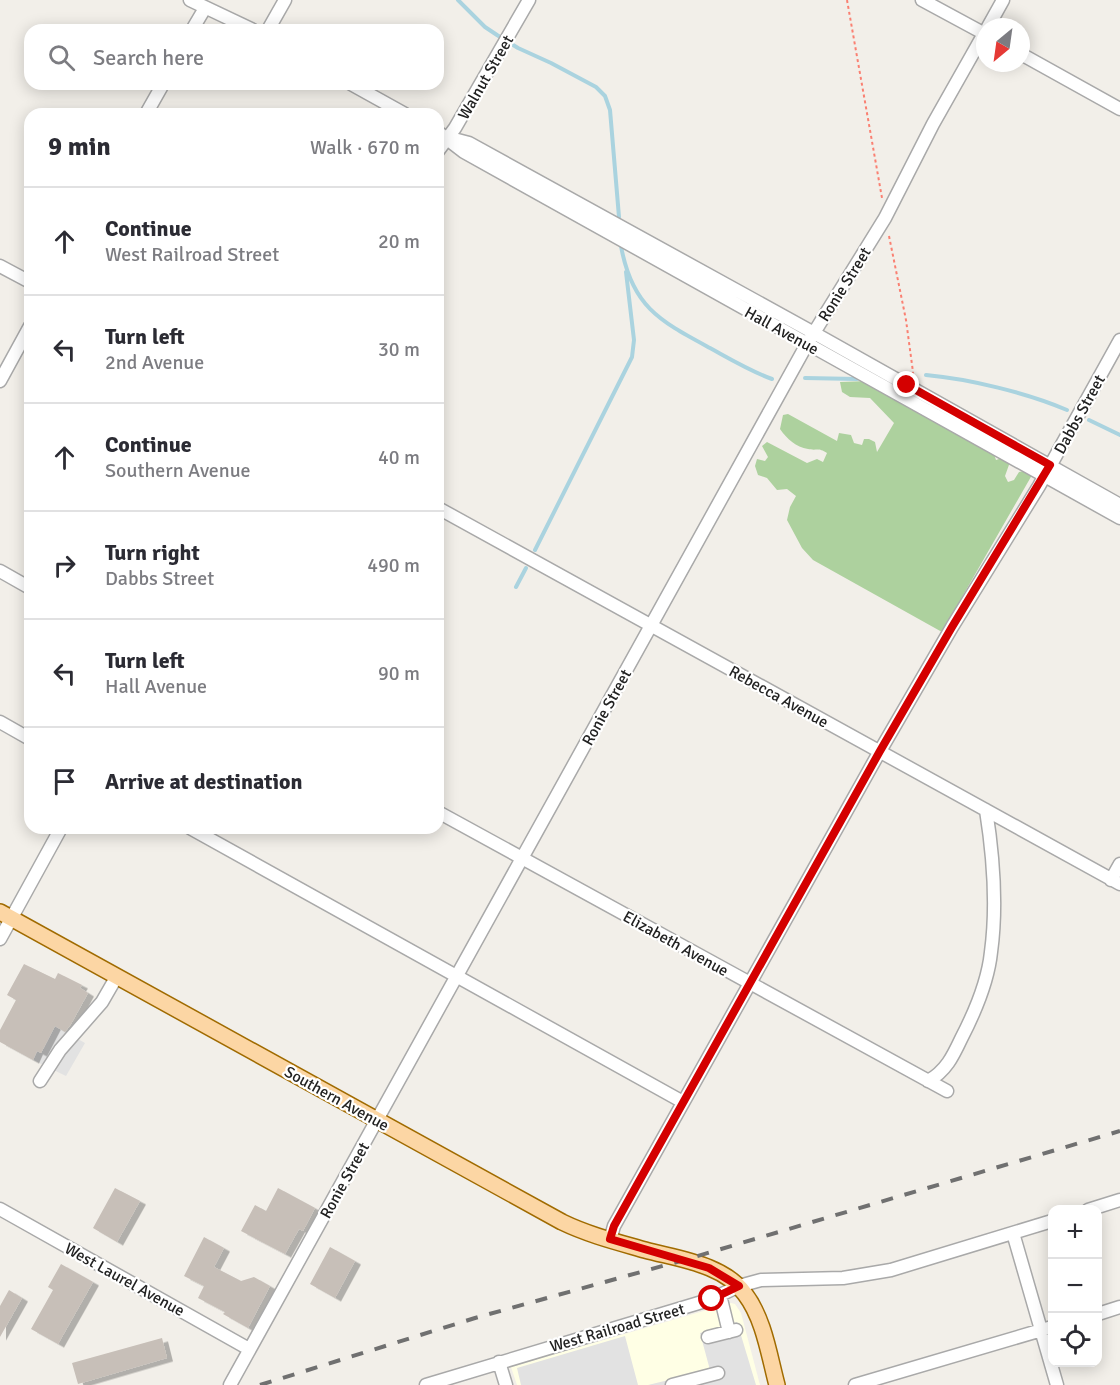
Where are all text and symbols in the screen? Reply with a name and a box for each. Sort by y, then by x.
north arrow [976,18,1030,72]
search box [24,24,444,90]
street label: Walnut Street [454,31,518,123]
icon: search [45,41,78,74]
text: Search here [93,44,204,71]
text: 9 min [48,131,111,163]
text: Walk · 670 m [310,135,420,160]
text: Continue [105,215,192,242]
icon: ahead [48,225,81,258]
text: 20 m [378,229,420,254]
text: West Railroad Street [105,242,279,267]
street label: Ronie Street [814,243,876,325]
street label: Hall Avenue [741,302,822,359]
text: Turn left [105,323,185,350]
icon: left [48,333,81,366]
text: 30 m [378,337,420,362]
text: 2nd Avenue [105,350,204,375]
route end [893,371,919,397]
street label: Dabbs Street [1050,371,1110,458]
text: Continue [105,431,192,458]
icon: ahead [48,441,81,474]
text: 40 m [378,445,420,470]
text: Southern Avenue [105,458,251,483]
text: Turn right [105,539,200,566]
icon: right [48,549,81,582]
text: 490 m [367,553,420,578]
text: Dabbs Street [105,566,214,591]
text: Turn left [105,647,185,674]
icon: left [48,657,81,690]
text: 90 m [378,661,420,686]
street label: Rebecca Avenue [725,661,832,732]
street label: Ronie Street [578,666,636,749]
text: Hall Avenue [105,674,207,699]
icon: arrive [48,765,81,798]
text: Arrive at destination [105,768,302,795]
street label: Elizabeth Avenue [619,907,732,981]
street label: Southern Avenue [281,1062,392,1136]
street label: Ronie Street [316,1139,374,1222]
map controls [1048,1205,1102,1367]
button: + [1048,1205,1102,1259]
street label: West Laurel Avenue [61,1239,188,1321]
button: − [1048,1259,1102,1313]
route start [698,1285,724,1311]
street label: West Railroad Street [548,1299,687,1357]
button: locate [1048,1313,1102,1367]

